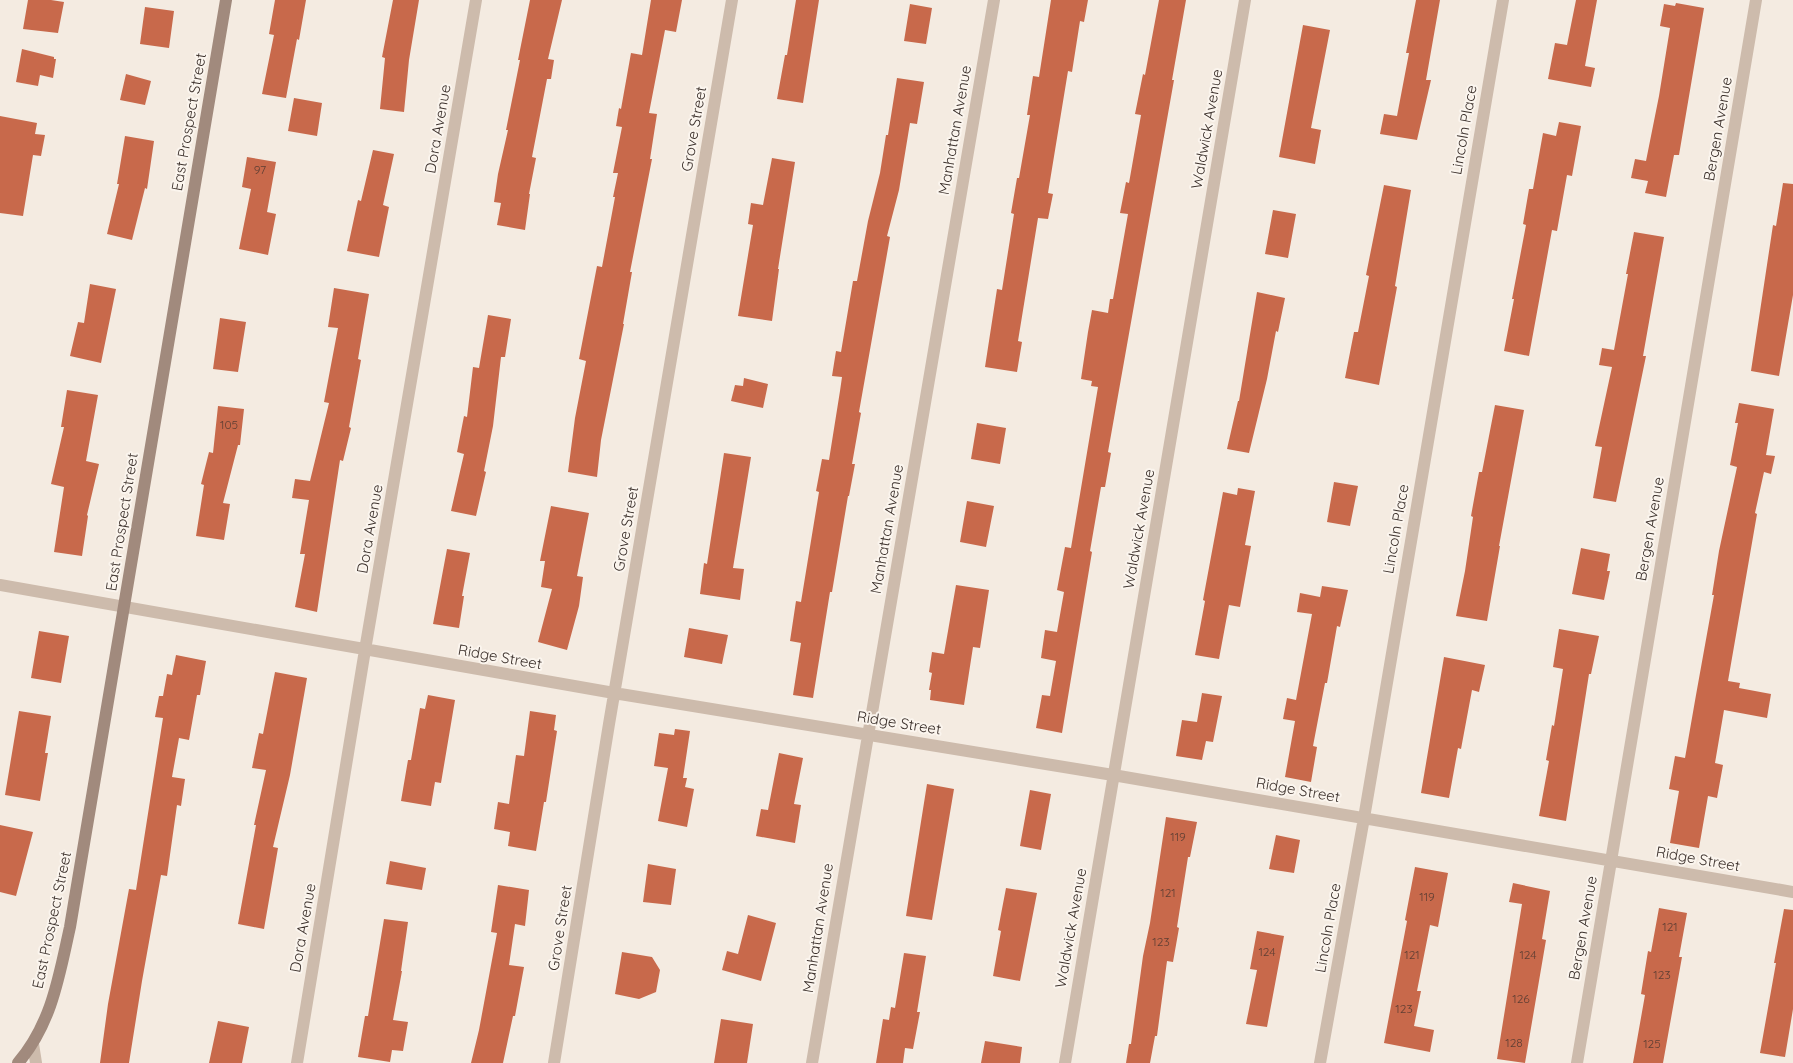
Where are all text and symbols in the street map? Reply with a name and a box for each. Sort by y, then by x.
street label: East Prospect Street [167,51,210,192]
street label: Manhattan Avenue [934,64,975,196]
street label: Waldwick Avenue [1187,67,1226,190]
street label: Bergen Avenue [1699,75,1736,182]
street label: Dora Avenue [420,83,455,175]
street label: Lincoln Place [1446,84,1481,176]
street label: Grove Street [677,85,710,173]
house number: 97 [254,162,266,177]
house number: 105 [220,417,238,432]
street label: East Prospect Street [101,451,142,592]
street label: Manhattan Avenue [866,463,907,595]
street label: Waldwick Avenue [1119,467,1158,590]
street label: Bergen Avenue [1631,475,1668,582]
street label: Dora Avenue [352,483,387,575]
street label: Lincoln Place [1378,483,1413,575]
street label: Grove Street [609,485,642,573]
street label: Ridge Street [457,640,544,673]
street label: Ridge Street [856,706,943,739]
street label: Ridge Street [1255,773,1342,806]
house number: 119 [1170,829,1186,844]
street label: Ridge Street [1655,842,1742,875]
street label: East Prospect Street [28,850,75,990]
street label: Manhattan Avenue [798,862,837,994]
street label: Waldwick Avenue [1051,866,1090,989]
street label: Bergen Avenue [1564,874,1601,981]
street label: Dora Avenue [285,882,320,974]
street label: Lincoln Place [1310,882,1345,974]
street label: Grove Street [543,884,576,972]
house number: 121 [1160,885,1176,900]
house number: 119 [1419,889,1435,904]
house number: 121 [1662,919,1678,934]
house number: 123 [1152,934,1170,949]
house number: 124 [1258,944,1276,959]
house number: 121 [1404,947,1420,962]
house number: 124 [1519,947,1537,962]
house number: 123 [1653,967,1671,982]
house number: 126 [1512,991,1530,1006]
house number: 123 [1395,1001,1413,1016]
house number: 128 [1505,1035,1523,1050]
house number: 125 [1643,1036,1661,1051]

